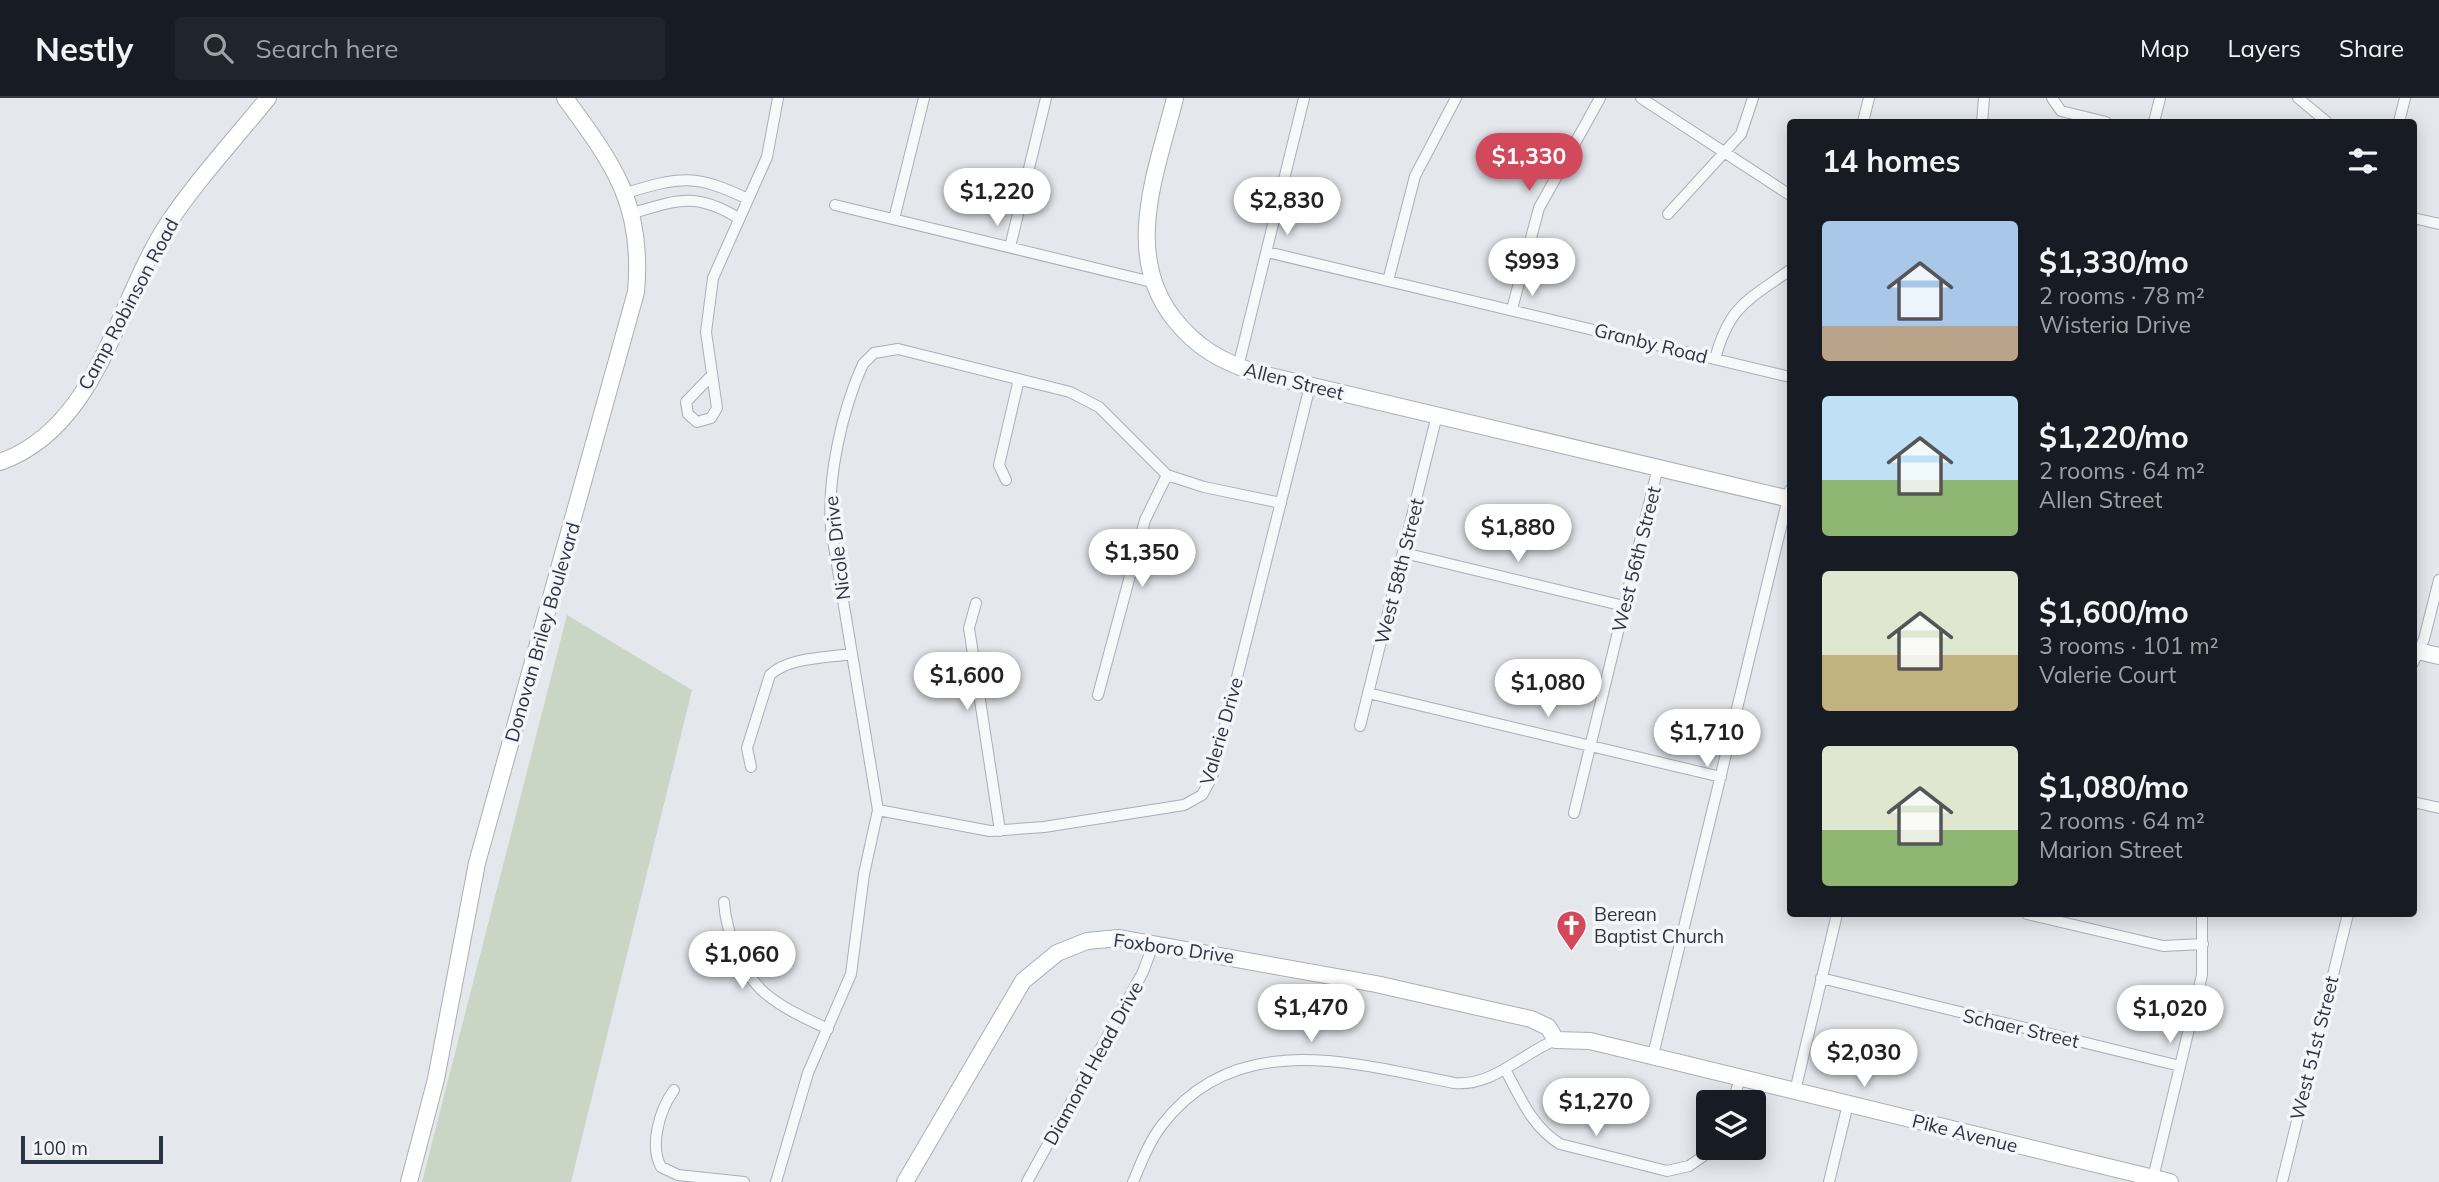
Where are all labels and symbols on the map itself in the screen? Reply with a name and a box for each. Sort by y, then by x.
pin: $1,330 [1472,134,1586,193]
pin: $1,220 [940,169,1054,228]
pin: $2,830 [1230,178,1344,237]
street label: Camp Robinson Road [73,214,183,394]
pin: $993 [1491,238,1573,298]
street label: Granby Road [1592,317,1710,369]
street label: Allen Street [1242,357,1347,405]
street label: West 56th Street [1606,483,1666,634]
street label: Nicole Drive [819,495,855,601]
street label: West 58th Street [1369,495,1429,646]
pin: $1,880 [1461,504,1575,564]
street label: Donovan Briley Boulevard [499,519,585,745]
pin: $1,350 [1085,530,1199,589]
pin: $1,600 [910,652,1024,712]
pin: $1,080 [1491,660,1605,719]
street label: Valerie Drive [1194,674,1248,788]
pin: $1,710 [1650,710,1764,769]
place label: Berean Baptist Church [1594,902,1724,948]
church icon: Berean Baptist Church [1554,908,1588,952]
street label: Foxboro Drive [1112,928,1236,968]
pin: $1,060 [685,932,799,991]
street label: West 51st Street [2285,973,2344,1123]
street label: Diamond Head Drive [1038,977,1148,1149]
pin: $1,470 [1254,984,1368,1044]
pin: $1,020 [2113,986,2227,1045]
street label: Schaer Street [1961,1003,2082,1053]
pin: $2,030 [1807,1030,1921,1089]
pin: $1,270 [1539,1079,1653,1138]
street label: Pike Avenue [1910,1108,2020,1158]
scale bar [21,1133,163,1165]

